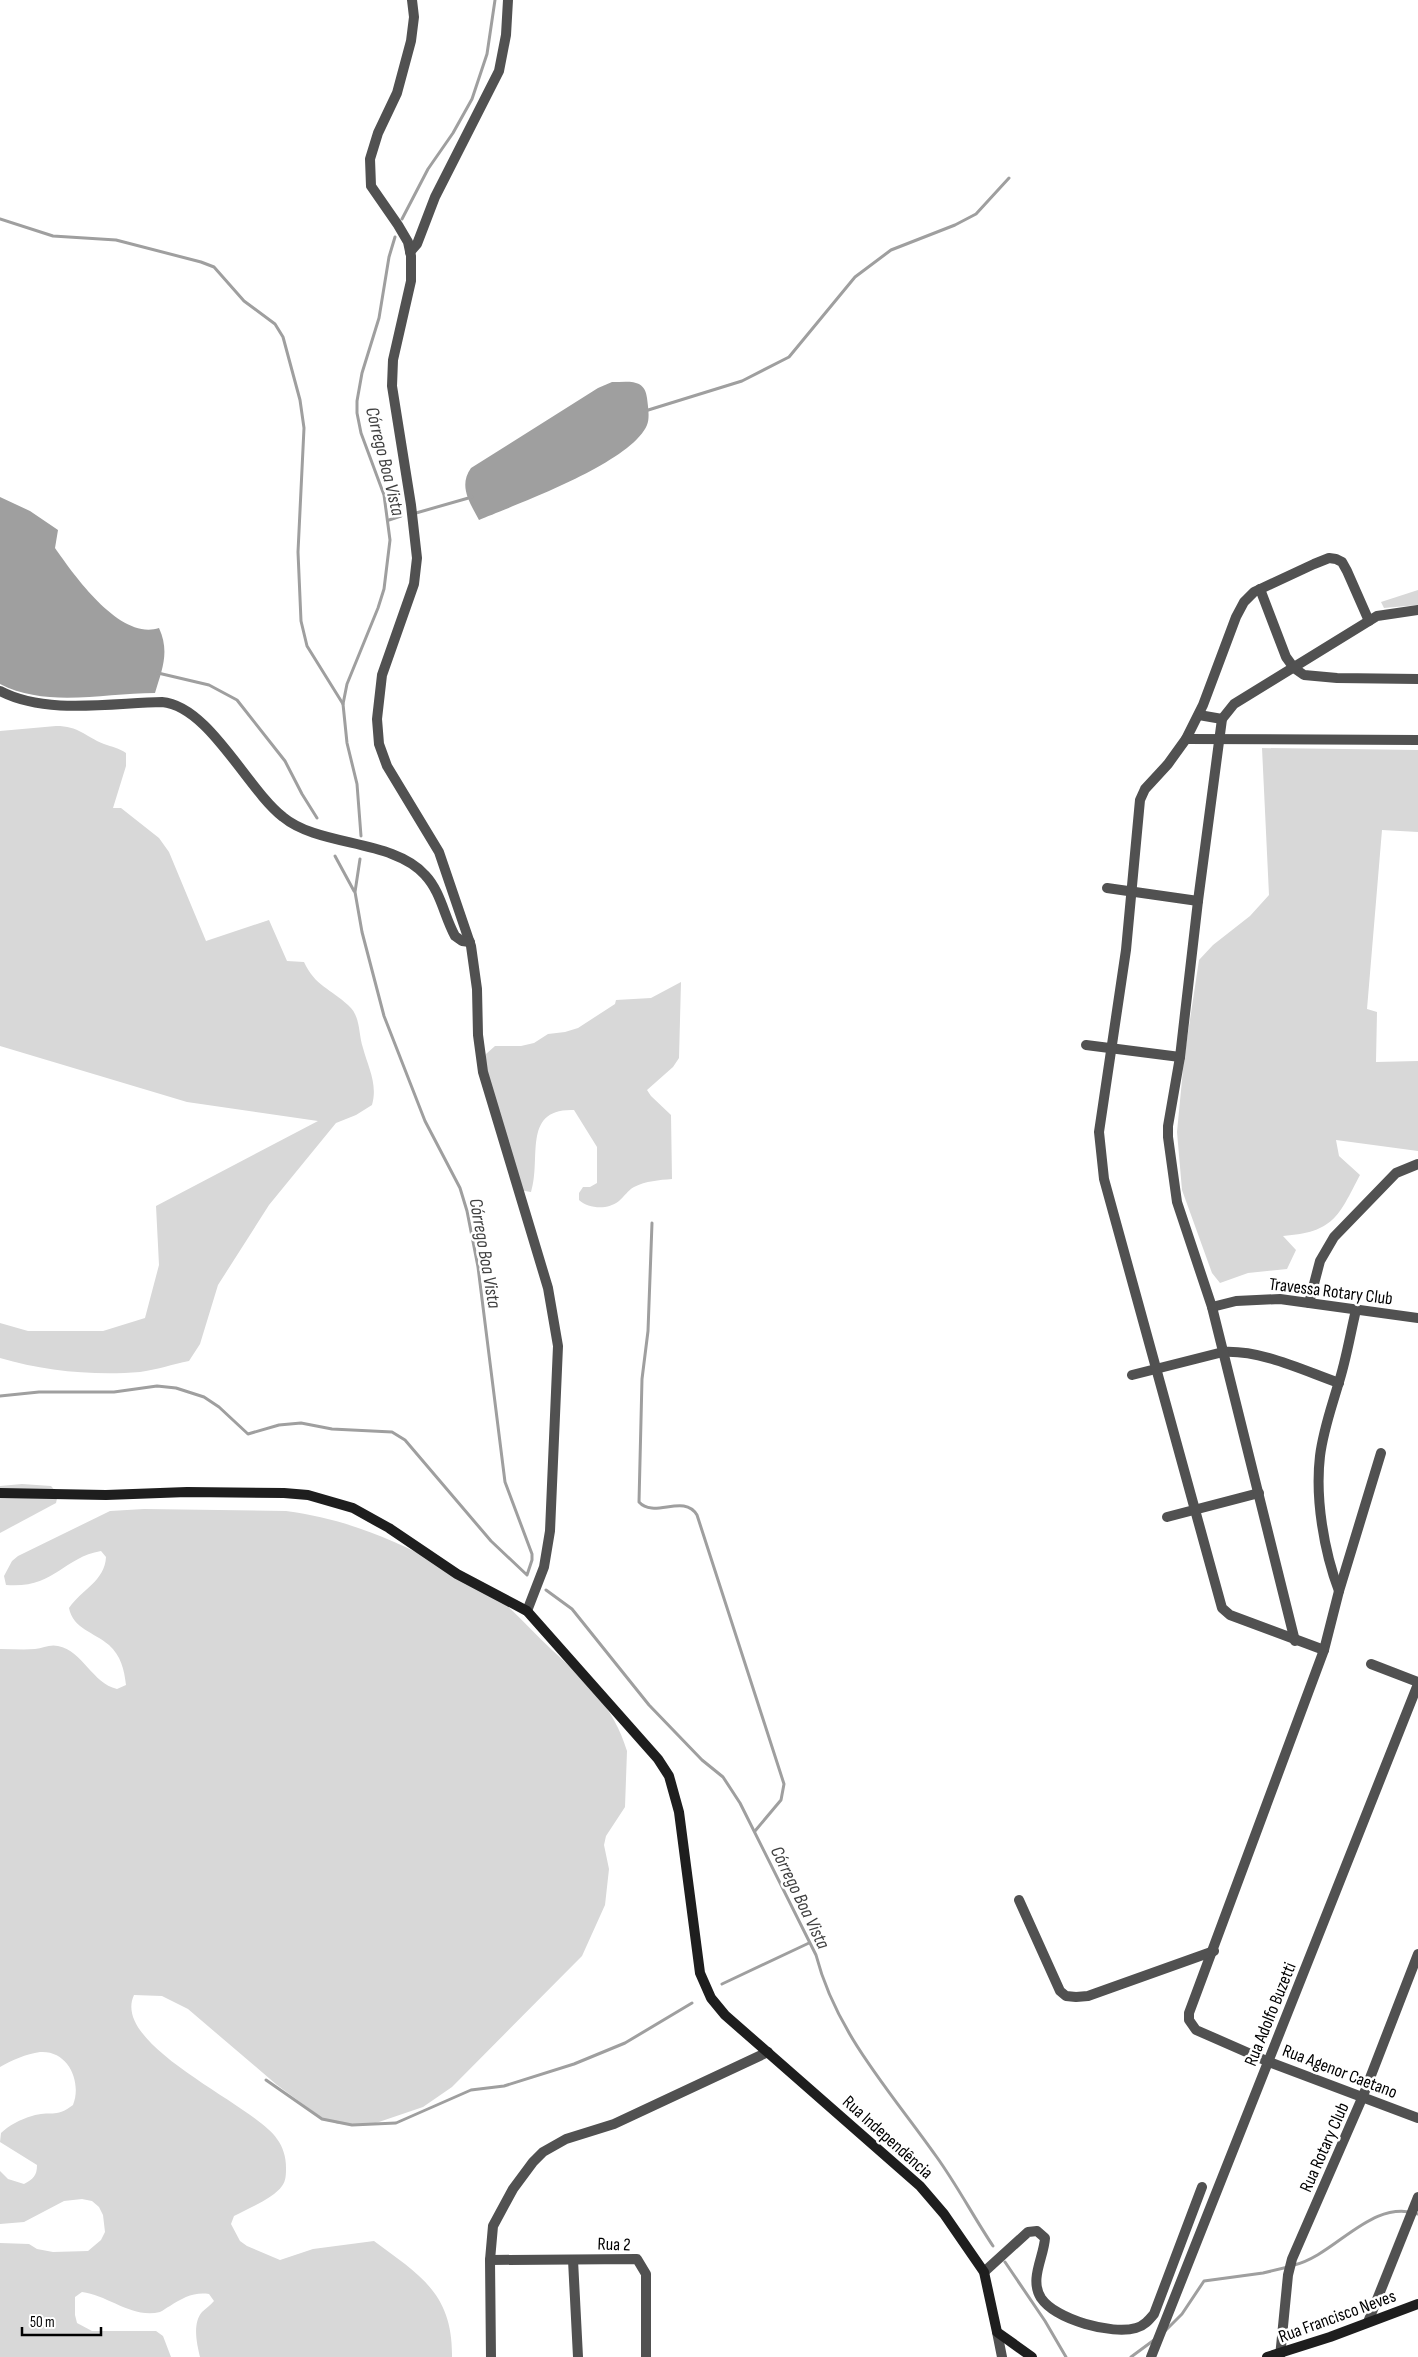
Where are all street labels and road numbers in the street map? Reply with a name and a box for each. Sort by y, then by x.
street label: Travessa Rotary Club [1268,1274,1394,1309]
street label: Rua Adolfo Buzetti [1240,1959,1301,2069]
street label: Rua Agenor Caetano [1279,2040,1400,2103]
street label: Rua Independência [838,2091,937,2183]
street label: Rua Rotary Club [1295,2099,1354,2195]
street label: Rua 2 [597,2233,631,2256]
street label: Rua Francisco Neves [1276,2286,1399,2347]

